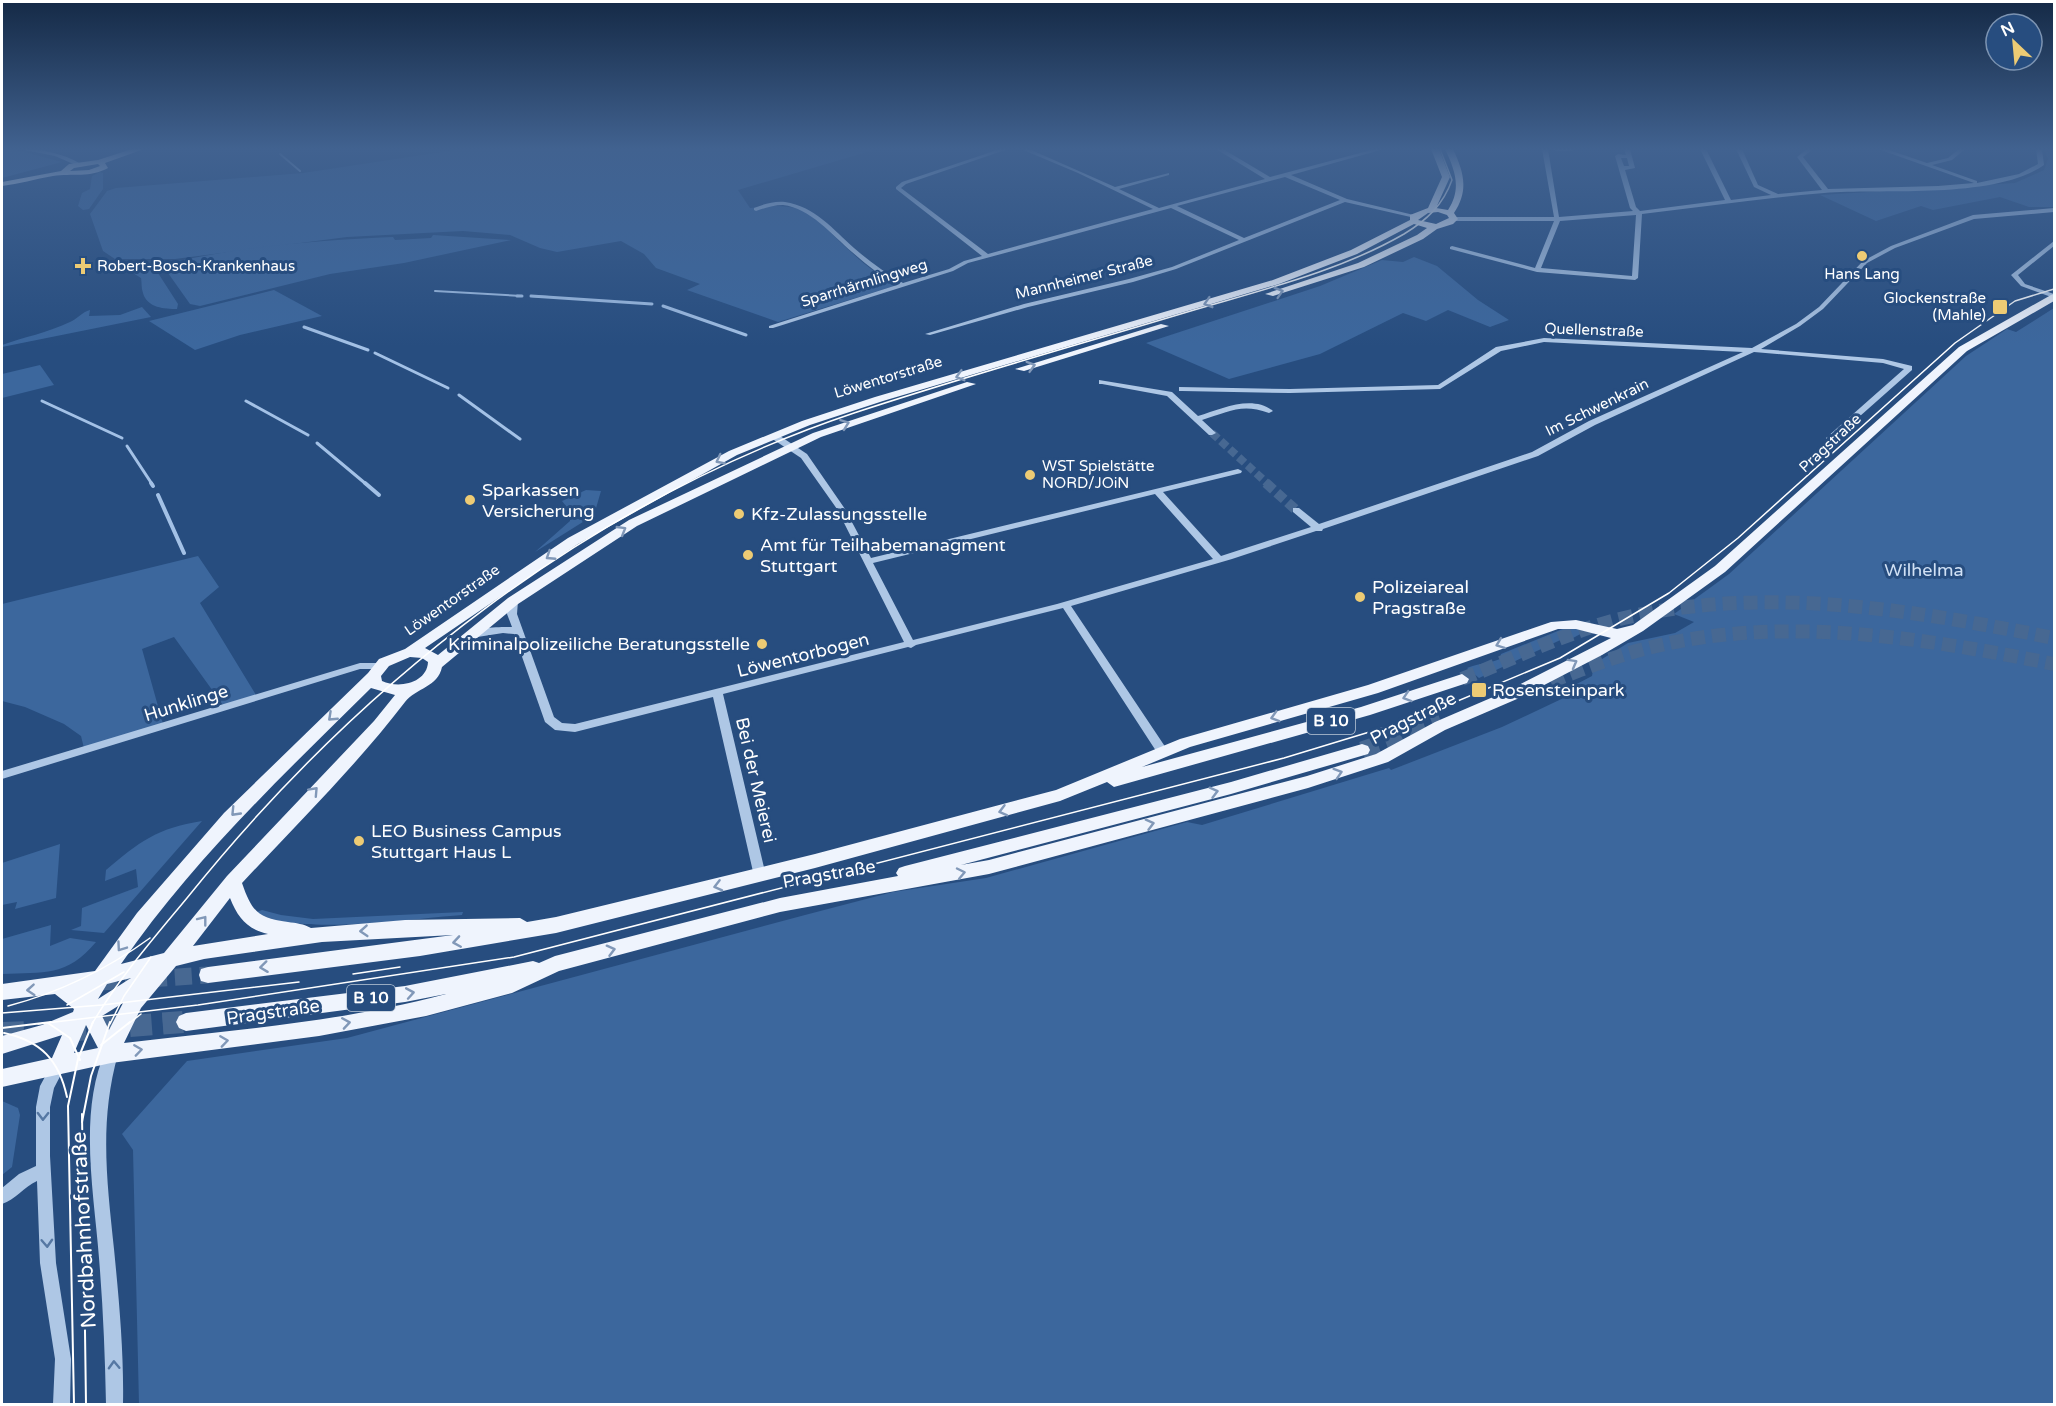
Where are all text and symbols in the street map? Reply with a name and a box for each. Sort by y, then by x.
north arrow [1984,12,2044,72]
text: N [1998,18,2018,41]
marker: Hans Lang [1855,249,1869,263]
street label: Mannheimer Straße [1013,251,1155,303]
street label: Sparrhärmlingweg [799,255,929,311]
marker: Robert-Bosch-Krankenhaus [74,257,92,275]
place label: Robert-Bosch-Krankenhaus [97,257,295,275]
place label: Hans Lang [1824,265,1900,283]
one-way arrow [1273,287,1283,299]
place label: Glockenstraße (Mahle) [1883,289,1986,324]
one-way arrow [1203,296,1214,308]
marker: Glockenstraße (Mahle) [1991,298,2009,316]
street label: Quellenstraße [1544,319,1644,341]
street label: Löwentorstraße [832,352,944,402]
one-way arrow [1026,360,1036,373]
one-way arrow [956,369,966,381]
street label: Im Schwenkrain [1542,374,1652,440]
street label: Pragstraße [1795,410,1865,476]
one-way arrow [839,419,850,431]
one-way arrow [716,453,727,464]
place label: WST Spielstätte NORD/JOiN [1042,457,1154,492]
marker: WST Spielstätte NORD/JOiN [1023,468,1037,482]
place label: Sparkassen Versicherung [482,479,595,522]
marker: Sparkassen Versicherung [463,493,477,507]
place label: Kfz-Zulassungsstelle [751,503,927,525]
marker: Kfz-Zulassungsstelle [732,507,746,521]
one-way arrow [616,525,626,537]
place label: Amt für Teilhabemanagment Stuttgart [760,534,1006,577]
one-way arrow [546,548,557,559]
marker: Amt für Teilhabemanagment Stuttgart [741,548,755,562]
park label: Wilhelma [1884,559,1964,581]
street label: Löwentorstraße [401,560,503,640]
place label: Polizeiareal Pragstraße [1372,576,1469,619]
marker: Polizeiareal Pragstraße [1353,590,1367,604]
street label: Löwentorbogen [735,628,871,682]
place label: Kriminalpolizeiliche Beratungsstelle [448,633,750,655]
one-way arrow [1496,636,1506,649]
marker: Kriminalpolizeiliche Beratungsstelle [755,637,769,651]
one-way arrow [1567,659,1577,670]
place label: Rosensteinpark [1492,679,1625,701]
street label: Hunklinge [141,680,231,726]
marker: Rosensteinpark [1470,681,1488,699]
street label: Pragstraße [1366,687,1460,749]
one-way arrow [1402,690,1413,703]
road number: B 10 [1307,708,1355,734]
one-way arrow [329,709,340,720]
one-way arrow [1270,710,1280,723]
street label: Bei der Meierei [731,715,781,845]
one-way arrow [1332,767,1343,780]
one-way arrow [1209,787,1219,800]
one-way arrow [307,788,318,799]
one-way arrow [998,803,1008,816]
one-way arrow [231,805,242,816]
one-way arrow [1144,819,1155,831]
place label: LEO Business Campus Stuttgart Haus L [371,820,562,863]
marker: LEO Business Campus Stuttgart Haus L [352,834,366,848]
street label: Pragstraße [781,855,877,893]
one-way arrow [956,867,966,880]
one-way arrow [713,879,723,892]
one-way arrow [196,916,207,927]
one-way arrow [359,925,368,938]
one-way arrow [453,936,462,948]
one-way arrow [117,940,128,951]
one-way arrow [606,945,616,957]
one-way arrow [259,961,268,973]
one-way arrow [26,983,35,996]
road number: B 10 [347,985,395,1011]
one-way arrow [406,987,415,999]
street label: Pragstraße [225,995,321,1029]
one-way arrow [340,1017,350,1030]
one-way arrow [219,1035,228,1047]
one-way arrow [134,1045,143,1057]
one-way arrow [37,1112,49,1121]
street label: Nordbahnhofstraße [66,1131,102,1329]
one-way arrow [40,1239,53,1248]
one-way arrow [108,1361,120,1370]

